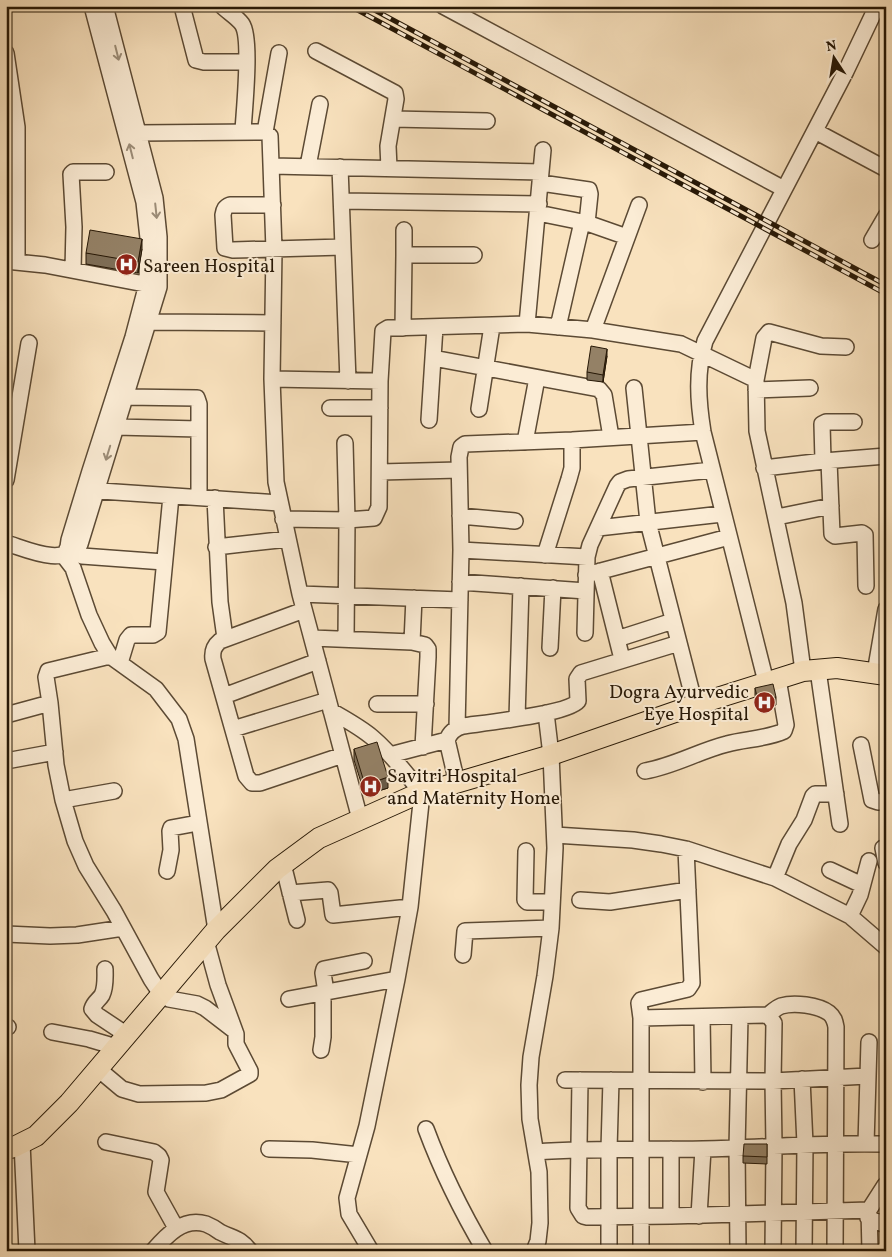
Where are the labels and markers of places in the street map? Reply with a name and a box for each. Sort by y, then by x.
hospital icon: Sareen Hospital [115,253,139,277]
place label: Sareen Hospital [143,254,275,280]
place label: Dogra Ayurvedic Eye Hospital [609,680,749,728]
hospital icon: Dogra Ayurvedic Eye Hospital [753,690,777,714]
place label: Savitri Hospital and Maternity Home [387,764,560,812]
hospital icon: Savitri Hospital and Maternity Home [359,774,383,798]

